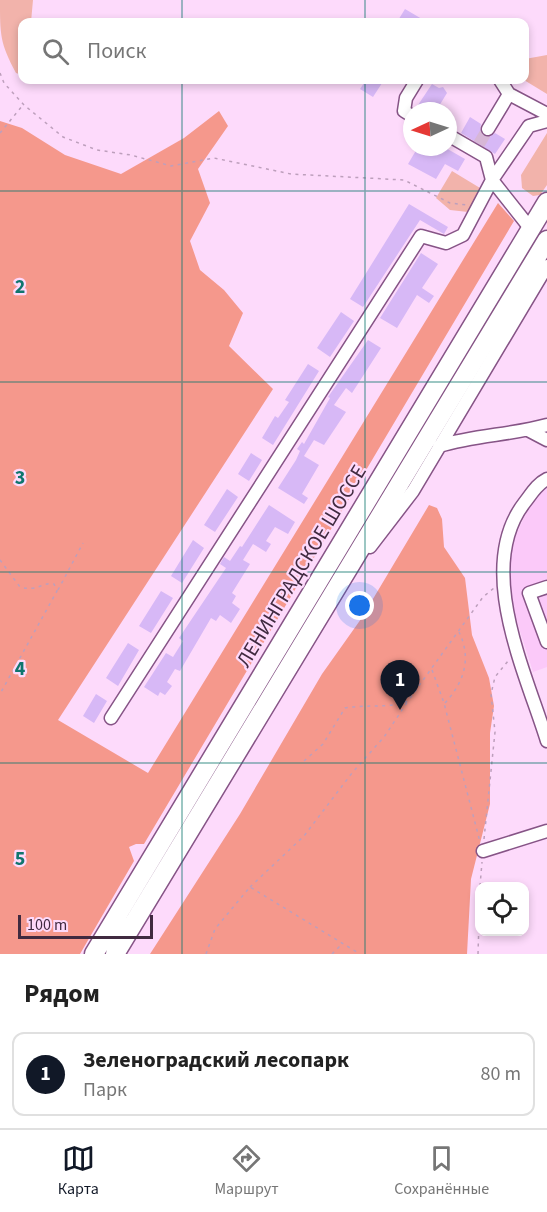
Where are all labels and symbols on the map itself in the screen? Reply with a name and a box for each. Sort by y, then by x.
north arrow [403,102,457,156]
text: 2 [15,273,25,301]
street label: ЛЕНИНГРАДСКОЕ ШОССЕ [229,459,373,673]
text: 3 [15,464,25,492]
your location [345,591,374,620]
text: 4 [15,655,26,683]
pin: 1 [380,660,420,710]
text: 5 [15,845,25,873]
scale bar [18,912,153,940]

